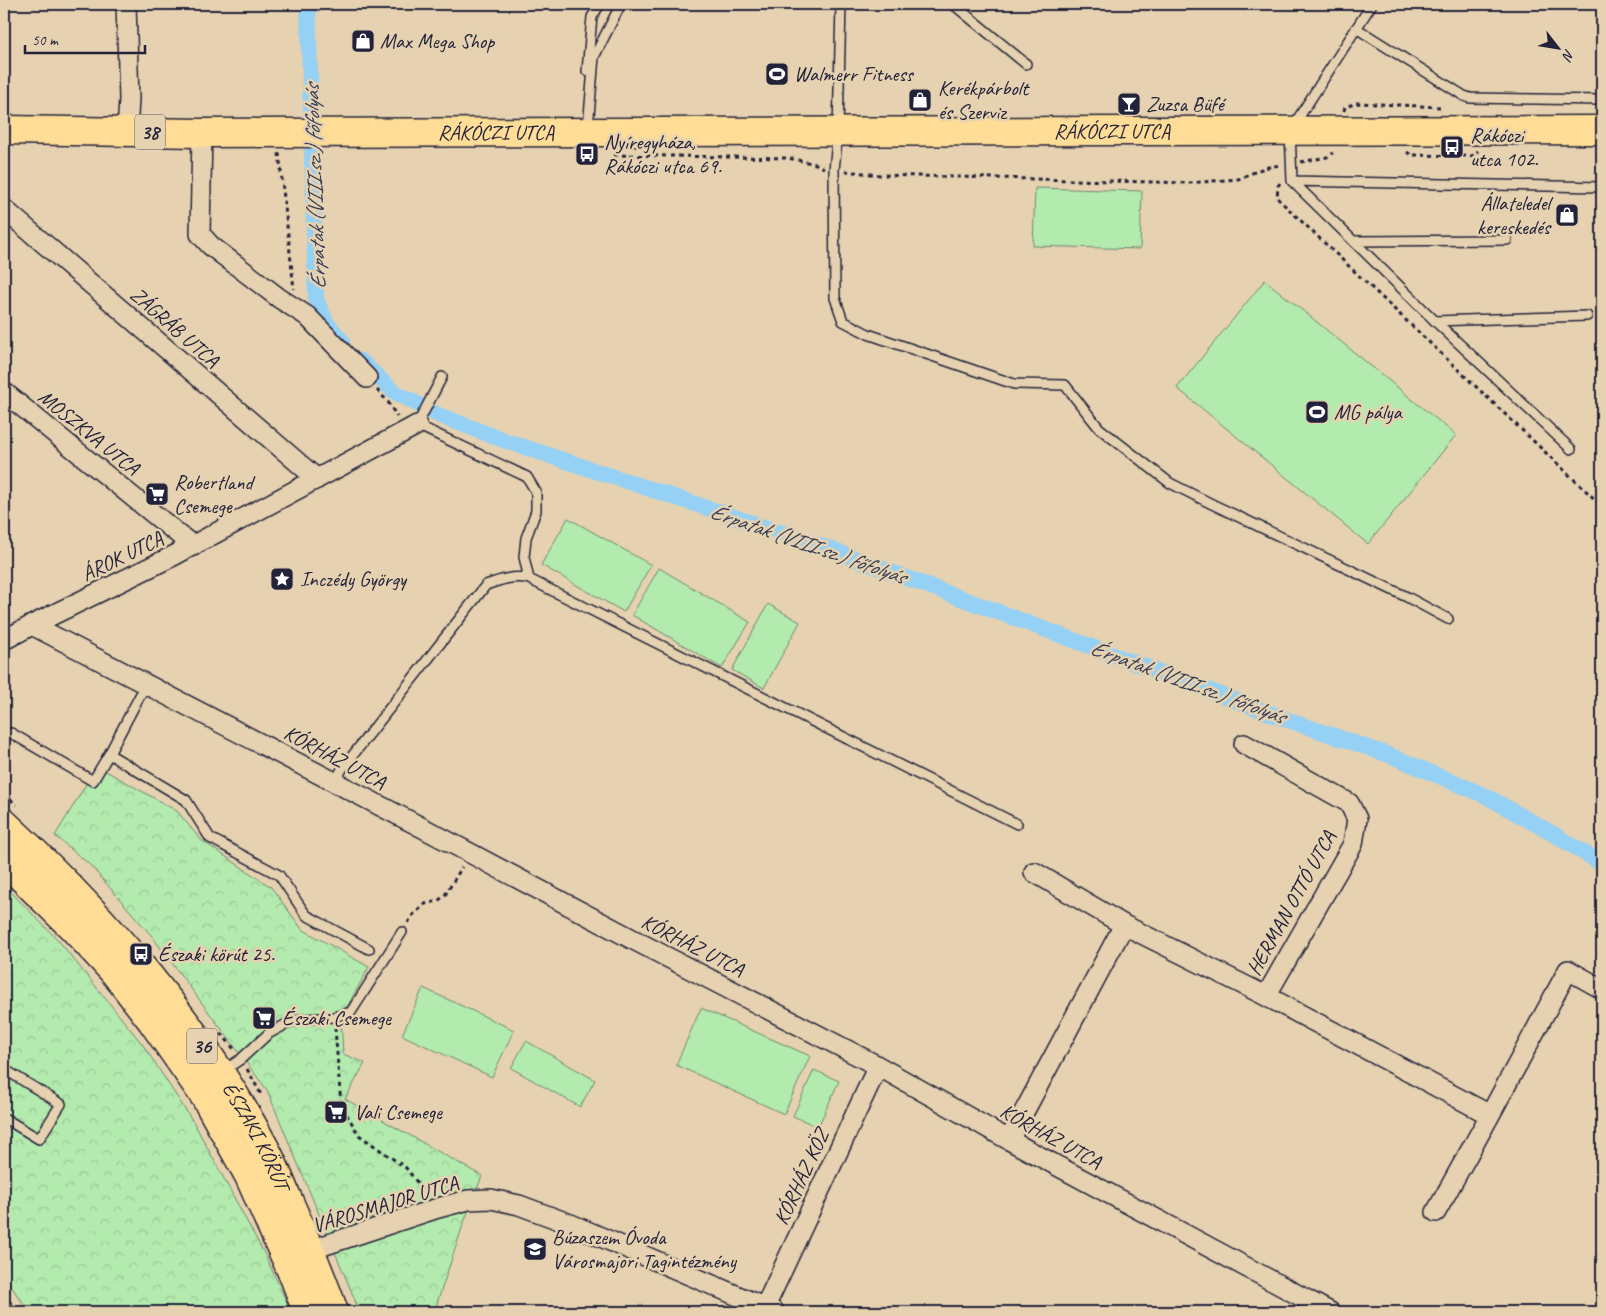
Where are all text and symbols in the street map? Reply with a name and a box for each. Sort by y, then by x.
scale bar [25,22,145,54]
north arrow [1534,22,1584,72]
shop icon: Max Mega Shop [350,28,376,54]
place label: Max Mega Shop [380,28,495,54]
text: 50 m [32,31,59,50]
text: N [1558,46,1578,65]
sports icon: Walmerr Fitness [764,61,790,87]
place label: Walmerr Fitness [794,61,915,87]
place label: Kerékpárbolt és Szerviz [938,75,1030,125]
water label: Érpatak (VIII.sz.) főfolyás [297,80,333,290]
shop icon: Kerékpárbolt és Szerviz [907,87,933,113]
bar icon: Zuzsa Büfé [1116,91,1142,117]
place label: Zuzsa Büfé [1146,91,1227,117]
road number: 38 [135,114,165,150]
street label: RÁKÓCZI UTCA [1054,118,1171,144]
street label: RÁKÓCZI UTCA [438,119,555,145]
place label: Rákóczi utca 102. [1470,122,1539,172]
place label: Nyíregyháza, Rákóczi utca 69. [604,129,722,179]
bus stop icon: Rákóczi utca 102. [1439,134,1465,160]
bus stop icon: Nyíregyháza, Rákóczi utca 69. [574,141,600,167]
place label: Állateledel kereskedés [1477,190,1553,240]
shop icon: Állateledel kereskedés [1554,202,1580,228]
street label: ZÁGRÁB UTCA [125,281,225,373]
street label: MOSZKVA UTCA [33,383,146,481]
sports icon: MG pálya [1304,399,1330,425]
place label: MG pálya [1334,399,1403,425]
place label: Robertland Csemege [174,469,256,519]
supermarket icon: Robertland Csemege [144,481,170,507]
water label: Érpatak (VIII.sz.) főfolyás [706,497,913,592]
street label: ÁROK UTCA [77,525,167,587]
place icon: Inczédy György [269,566,295,592]
place label: Inczédy György [300,566,408,592]
water label: Érpatak (VIII.sz.) főfolyás [1087,634,1293,732]
street label: KÓRHÁZ UTCA [280,719,391,795]
street label: HERMAN OTTÓ UTCA [1241,826,1342,980]
street label: KÓRHÁZ UTCA [637,908,749,982]
bus stop icon: Északi körút 25. [128,941,154,967]
place label: Északi körút 25. [158,941,275,967]
supermarket icon: Északi Csemege [251,1005,277,1031]
place label: Északi Csemege [282,1005,392,1031]
road number: 36 [187,1028,217,1064]
street label: ÉSZAKI KÖRÚT [217,1077,297,1198]
street label: KÓRHÁZ UTCA [996,1098,1107,1175]
supermarket icon: Vali Csemege [323,1099,349,1125]
place label: Vali Csemege [354,1099,443,1125]
street label: KÓRHÁZ KÖZ [768,1122,836,1229]
street label: VÁROSMAJOR UTCA [309,1169,462,1239]
place label: Búzaszem Óvoda Városmajori Tagintézmény [552,1224,738,1274]
school or university icon: Búzaszem Óvoda Városmajori Tagintézmény [522,1236,548,1262]

